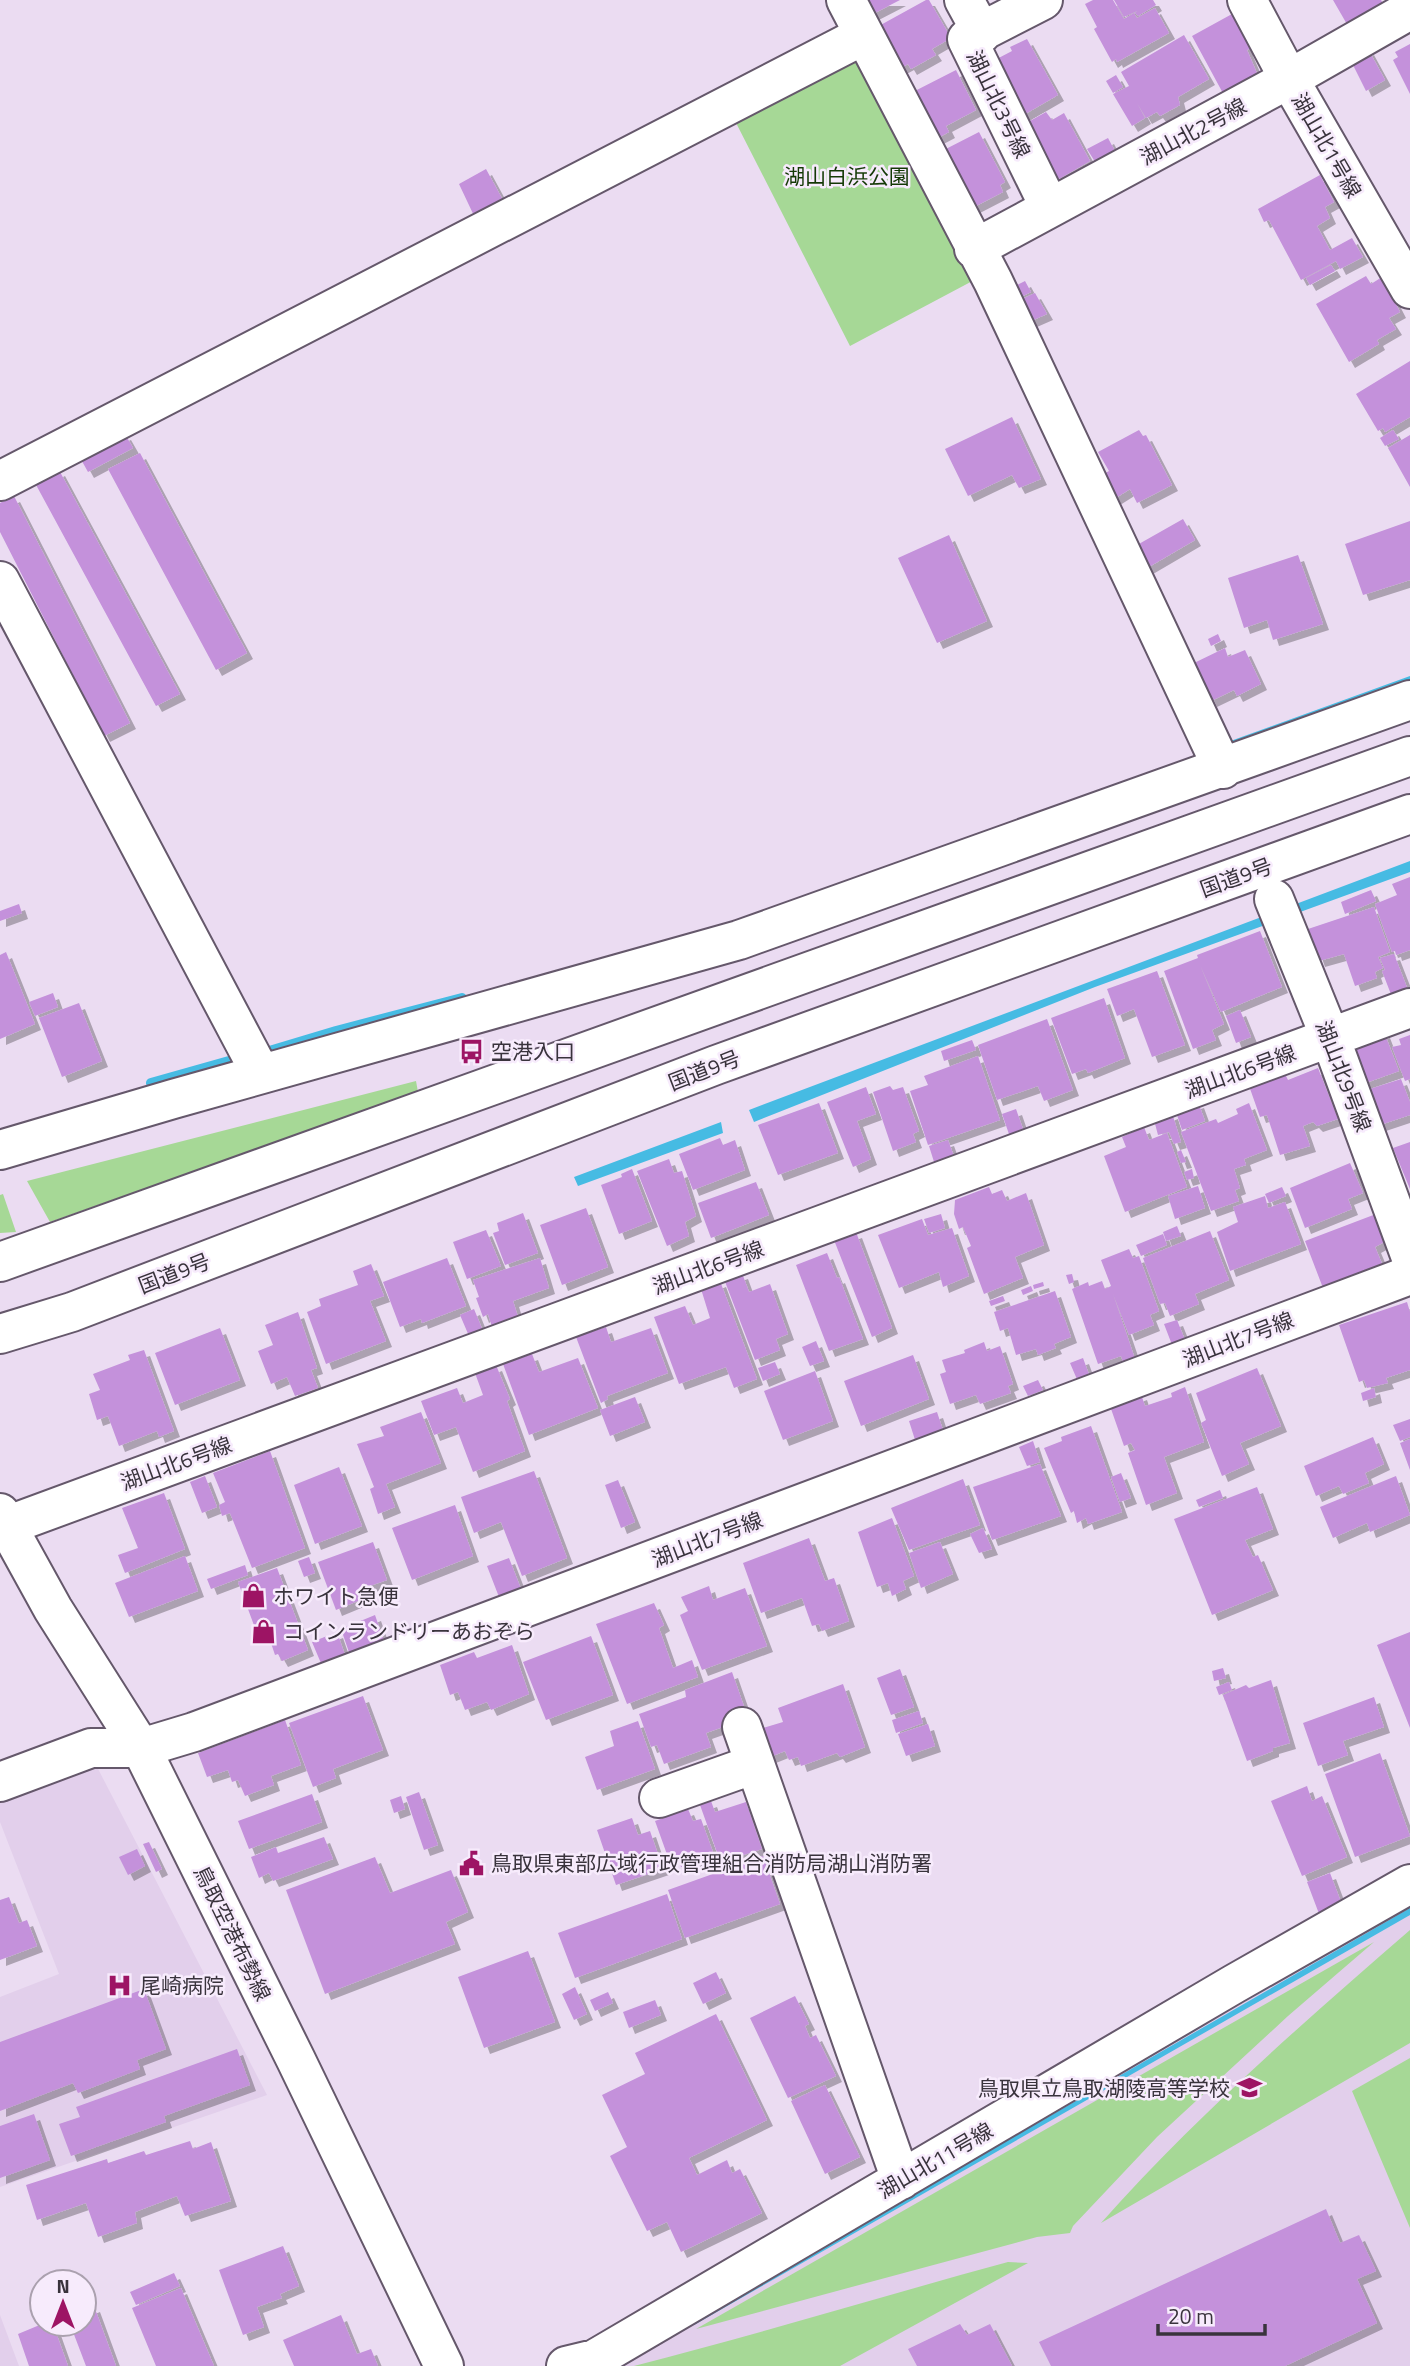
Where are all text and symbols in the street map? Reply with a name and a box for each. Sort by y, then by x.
street label: 湖山北3号線 [959,45,1039,163]
street label: 湖山北1号線 [1284,86,1370,204]
street label: 湖山北2号線 [1134,89,1252,173]
park label: 湖山白浜公園 [784,160,910,192]
street label: 国道9号 [1195,849,1277,905]
street label: 湖山北9号線 [1308,1016,1380,1136]
place label: 空港入口 [491,1035,575,1067]
street label: 湖山北6号線 [1180,1036,1300,1106]
bus stop icon: 空港入口 [457,1037,485,1065]
street label: 国道9号 [663,1042,745,1098]
street label: 湖山北6号線 [648,1232,768,1302]
street label: 国道9号 [133,1245,215,1301]
street label: 湖山北7号線 [1178,1303,1298,1375]
street label: 湖山北6号線 [116,1428,236,1498]
street label: 湖山北7号線 [647,1503,767,1575]
place label: ホワイト急便 [273,1580,399,1612]
shop icon: ホワイト急便 [239,1582,267,1610]
place label: コインランドリーあおぞら [283,1615,535,1647]
shop icon: コインランドリーあおぞら [249,1617,277,1645]
place label: 鳥取県東部広域行政管理組合消防局湖山消防署 [491,1847,932,1879]
public building icon: 鳥取県東部広域行政管理組合消防局湖山消防署 [457,1849,485,1877]
street label: 鳥取空港布勢線 [186,1860,280,2006]
place label: 尾崎病院 [140,1969,224,2001]
hospital icon: 尾崎病院 [106,1971,134,1999]
place label: 鳥取県立鳥取湖陵高等学校 [978,2072,1230,2104]
school or university icon: 鳥取県立鳥取湖陵高等学校 [1236,2074,1264,2102]
street label: 湖山北11号線 [871,2114,999,2206]
north arrow [28,2268,98,2338]
text: N [56,2271,70,2300]
scale bar [1158,2292,1265,2336]
text: 20 m [1168,2300,1214,2332]

